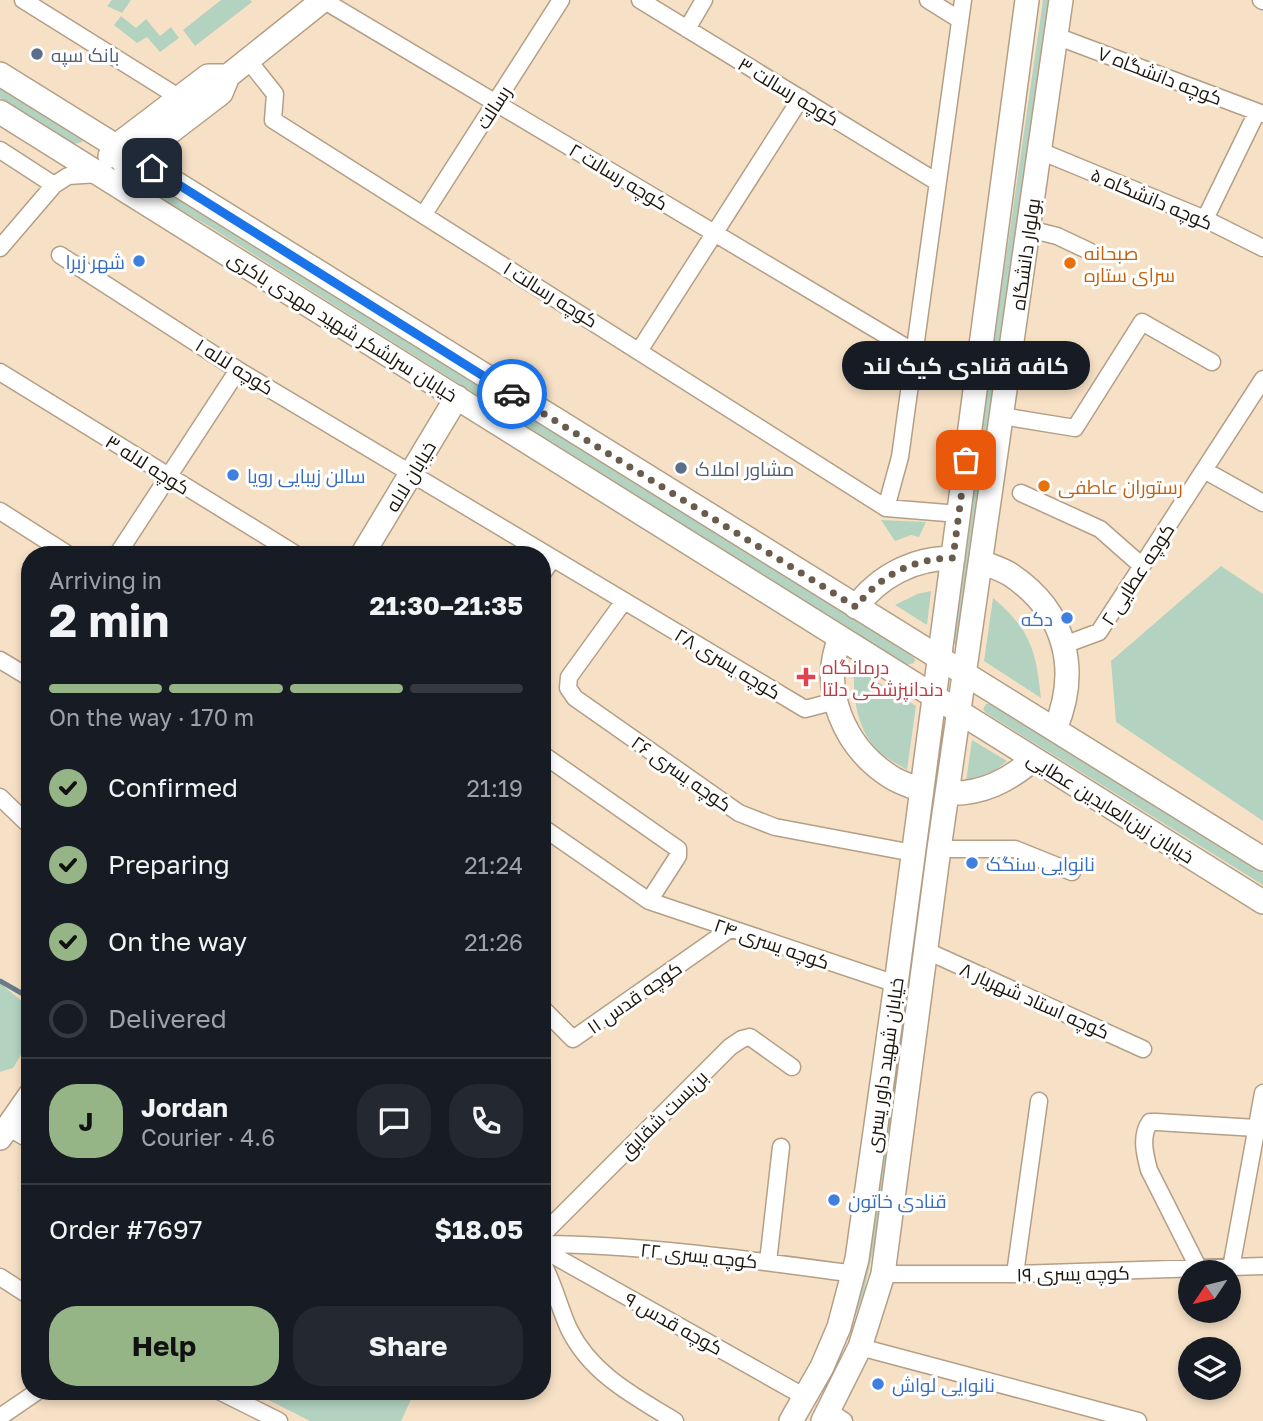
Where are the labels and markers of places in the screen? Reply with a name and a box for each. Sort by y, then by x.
place label: بانک سپه [51,43,119,67]
marker: بانک سپه [29,46,45,62]
pin [122,138,182,198]
place label: صبحانه سرای ستاره [1084,241,1175,287]
place label: شهر زبرا [65,250,125,274]
marker: شهر زبرا [131,253,147,269]
marker: صبحانه سرای ستاره [1062,255,1078,271]
callout: کافه قنادی کیک لند [842,341,1090,390]
pin [936,430,996,490]
place label: مشاور املاک [695,457,794,481]
marker: مشاور املاک [673,460,689,476]
place label: سالن زیبایی رویا [247,464,365,488]
marker: سالن زیبایی رویا [225,467,241,483]
place label: رستوران عاطفی [1058,475,1183,499]
marker: رستوران عاطفی [1036,478,1052,494]
place label: دکه [1021,607,1053,630]
marker: دکه [1059,610,1075,626]
place label: درمانگاه دندانپزشکی دلتا [822,655,943,702]
marker: درمانگاه دندانپزشکی دلتا [796,667,816,687]
place label: نانوایی سنگک [986,852,1095,876]
marker: نانوایی سنگک [964,855,980,871]
place label: قنادی خاتون [848,1189,947,1213]
marker: قنادی خاتون [826,1192,842,1208]
place label: نانوایی لواش [892,1373,995,1397]
marker: نانوایی لواش [870,1376,886,1392]

